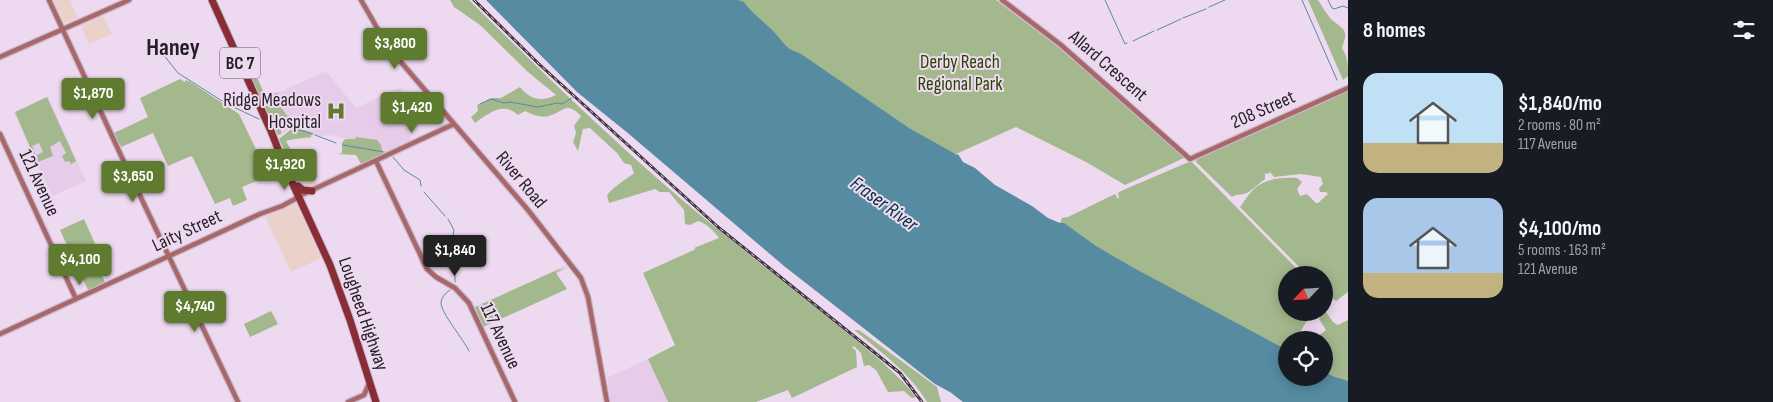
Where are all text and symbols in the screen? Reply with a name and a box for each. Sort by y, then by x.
icon: filters [1730,16,1758,44]
text: 8 homes [1363,18,1426,43]
street label: Allard Crescent [1063,25,1152,107]
pin: $3,800 [354,28,436,70]
district label: Haney [146,33,200,62]
text: $3,800 [374,34,416,53]
road number: BC 7 [220,48,260,78]
park label: Derby Reach Regional Park [918,51,1003,96]
pin: $1,870 [52,78,134,120]
text: $1,870 [73,84,113,103]
street label: 208 Street [1227,86,1299,134]
place label: Ridge Meadows Hospital [223,89,321,134]
text: $1,840/mo [1518,91,1602,116]
pin: $1,420 [371,92,453,134]
icon: home [1403,93,1463,153]
text: $1,420 [392,98,432,117]
hospital icon: Ridge Meadows Hospital [325,100,347,122]
text: 2 rooms · 80 m² [1518,116,1601,135]
text: 117 Avenue [1518,135,1577,154]
street label: 121 Avenue [14,146,64,220]
street label: River Road [491,147,551,213]
pin: $1,920 [244,148,326,191]
text: $1,920 [265,155,305,174]
pin: $3,650 [92,160,174,203]
text: $3,650 [112,167,154,186]
water label: Fraser River [846,171,924,237]
street label: Laity Street [149,205,226,257]
text: $4,100/mo [1518,216,1601,241]
icon: home [1403,218,1463,278]
pin: $1,840 [414,234,496,277]
text: $1,840 [434,241,476,260]
text: 5 rooms · 163 m² [1518,241,1606,260]
pin: $4,100 [39,244,121,286]
text: $4,100 [60,250,100,269]
street label: Lougheed Highway [333,254,393,374]
text: 121 Avenue [1518,260,1578,279]
north arrow [1278,266,1332,321]
map controls [1278,266,1333,386]
pin: $4,740 [154,290,236,333]
text: $4,740 [175,297,215,316]
street label: 117 Avenue [475,299,525,373]
button: locate [1278,331,1333,386]

